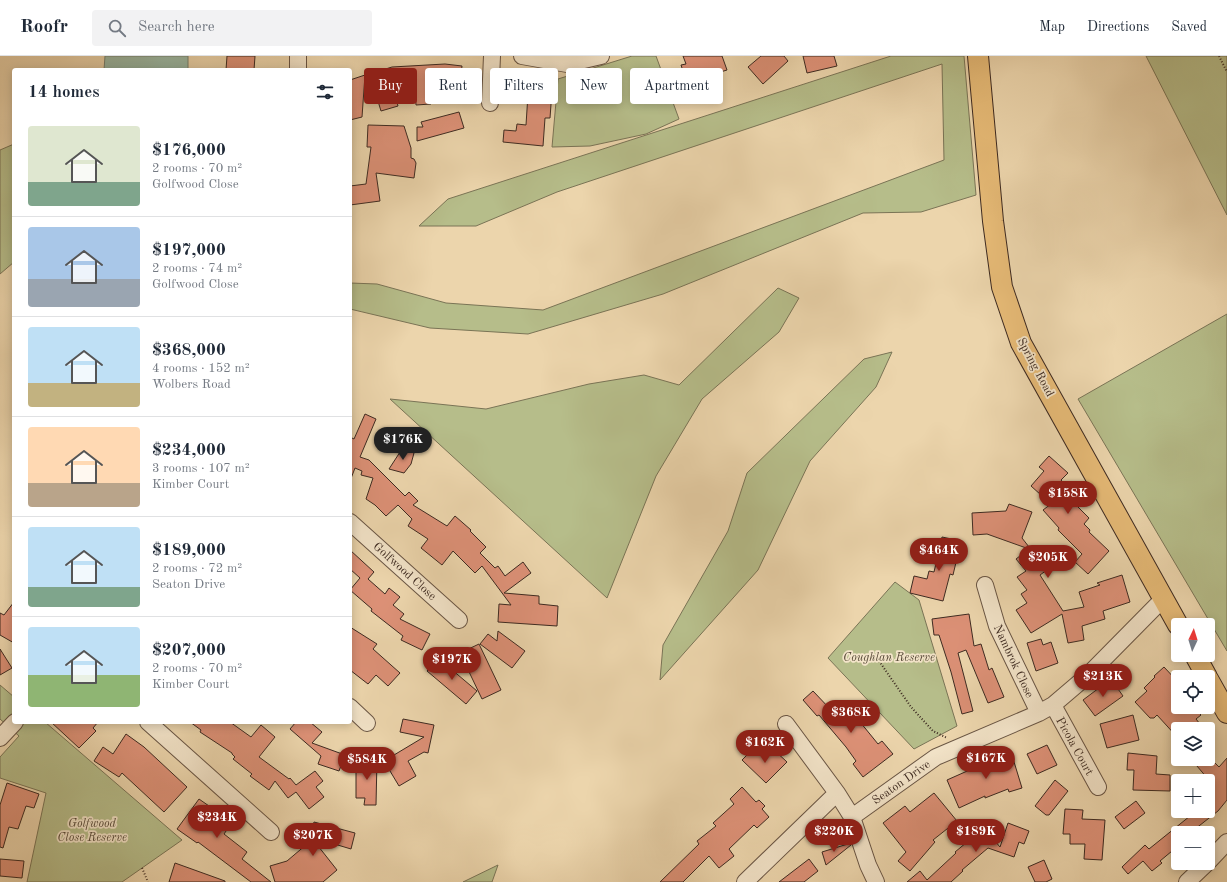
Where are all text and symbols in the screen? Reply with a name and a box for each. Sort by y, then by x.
search box [92,10,372,46]
icon: search [106,17,128,39]
text: Roofr [20,18,68,37]
text: Search here [138,20,215,35]
text: Map [1039,20,1065,34]
text: Directions [1087,20,1149,34]
text: Saved [1171,20,1207,34]
chip: Buy [364,68,417,104]
chip: Rent [425,68,482,104]
chip: Filters [490,68,558,104]
chip: New [566,68,622,104]
chip: Apartment [630,68,723,104]
icon: filters [314,81,336,103]
text: 14 homes [28,84,100,101]
icon: home [60,142,108,190]
text: $176,000 [152,142,226,159]
text: 2 rooms · 70 m² [152,162,242,175]
text: Golfwood Close [152,178,239,191]
text: $197,000 [152,242,226,259]
icon: home [60,243,108,291]
text: 2 rooms · 74 m² [152,262,242,275]
text: Golfwood Close [152,278,239,291]
street label: Spring Road [1015,336,1056,399]
text: $368,000 [152,342,226,359]
icon: home [60,343,108,391]
text: 4 rooms · 152 m² [152,362,250,375]
text: Wolbers Road [152,378,231,391]
pin: $176K [375,427,431,461]
text: $176K [383,433,423,446]
text: $234,000 [152,442,226,459]
icon: home [60,443,108,491]
text: 3 rooms · 107 m² [152,462,250,475]
text: Kimber Court [152,478,229,491]
pin: $158K [1040,481,1096,515]
text: $158K [1048,487,1088,500]
pin: $464K [911,538,967,572]
street label: Golfwood Close [371,541,438,603]
text: $189,000 [152,542,226,559]
icon: home [60,543,108,591]
text: $464K [919,544,959,557]
pin: $205K [1020,545,1076,579]
text: $205K [1028,551,1068,564]
text: 2 rooms · 72 m² [152,562,242,575]
text: Seaton Drive [152,578,225,591]
north arrow [1171,618,1215,662]
map controls [1171,618,1215,870]
street label: Nambrok Close [991,623,1035,700]
text: $207,000 [152,642,226,659]
icon: home [60,643,108,691]
pin: $197K [424,647,480,681]
park label: Coughlan Reserve [843,652,935,664]
text: $197K [432,653,472,666]
text: 2 rooms · 70 m² [152,662,242,675]
pin: $213K [1075,664,1131,698]
text: $213K [1083,670,1123,683]
button: locate [1171,670,1215,714]
text: Kimber Court [152,678,229,691]
pin: $368K [823,700,879,734]
text: $368K [831,706,871,719]
street label: Picola Court [1053,715,1095,778]
button: layers [1171,722,1215,766]
pin: $162K [737,730,793,764]
text: $162K [745,736,785,749]
pin: $167K [958,746,1014,780]
pin: $584K [339,747,395,781]
text: $167K [966,752,1006,765]
text: $584K [347,753,387,766]
street label: Seaton Drive [870,758,933,807]
button: + [1171,774,1215,818]
pin: $234K [189,805,245,839]
text: $234K [197,811,237,824]
park label: Golfwood Close Reserve [57,818,127,844]
pin: $220K [806,819,862,853]
pin: $189K [948,819,1004,853]
pin: $207K [285,823,341,857]
text: $220K [814,825,854,838]
text: $189K [956,825,996,838]
button: − [1171,826,1215,870]
text: $207K [293,829,333,842]

